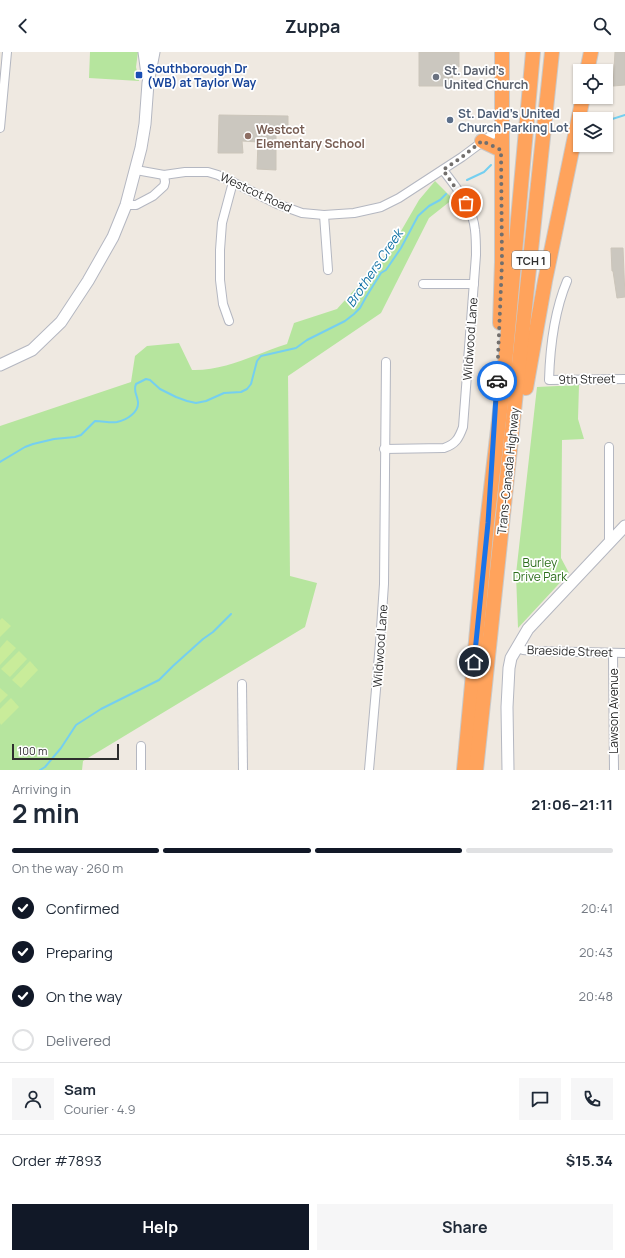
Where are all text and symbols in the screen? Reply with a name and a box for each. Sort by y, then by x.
text: Zuppa [285,14,340,38]
icon: back [12,15,34,37]
icon: search [591,15,613,37]
place label: Southborough Dr (WB) at Taylor Way [147,60,256,91]
place label: St. David’s United Church [444,62,528,93]
map controls [573,64,613,152]
button: locate [573,64,613,104]
marker: Southborough Dr (WB) at Taylor Way [134,70,144,80]
marker: St. David’s United Church [431,72,441,82]
place label: St. David’s United Church Parking Lot [458,105,569,136]
button: layers [573,112,613,152]
marker: St. David’s United Church Parking Lot [445,115,455,125]
place label: Westcot Elementary School [256,121,365,152]
marker: Westcot Elementary School [243,131,253,141]
street label: Westcot Road [217,168,295,216]
pin [449,186,483,220]
icon: bag [455,192,477,214]
water label: Brothers Creek [341,224,408,310]
road number: TCH 1 [512,251,550,269]
street label: Wildwood Lane [459,297,481,381]
courier [477,361,517,401]
icon: car [486,370,508,392]
street label: 9th Street [558,370,616,388]
street label: Trans-Canada Highway [493,406,523,535]
park label: Burley Drive Park [513,554,568,585]
street label: Wildwood Lane [369,604,391,688]
street label: Braeside Street [527,641,613,661]
pin [457,645,491,679]
icon: home [463,651,485,673]
street label: Lawson Avenue [605,668,622,754]
scale bar [12,742,119,761]
text: 100 m [18,743,47,758]
text: Arriving in [12,780,71,798]
text: 21:06–21:11 [531,794,613,815]
text: 2 min [12,795,80,831]
text: On the way · 260 m [12,859,123,877]
icon: check [12,897,34,919]
text: Confirmed [46,898,119,919]
text: 20:41 [581,899,613,917]
icon: check [12,941,34,963]
text: Preparing [46,942,113,963]
text: 20:43 [579,943,613,961]
icon: check [12,985,34,1007]
text: On the way [46,986,122,1007]
text: 20:48 [579,987,613,1005]
text: Delivered [46,1030,111,1051]
button: person [12,1078,54,1120]
button: chat [519,1078,561,1120]
button: phone [571,1078,613,1120]
text: Sam [64,1079,96,1100]
text: Courier · 4.9 [64,1100,136,1118]
text: Order #7893 [12,1150,102,1171]
text: $15.34 [566,1150,613,1171]
button: Help [12,1204,309,1250]
button: Share [317,1204,613,1250]

